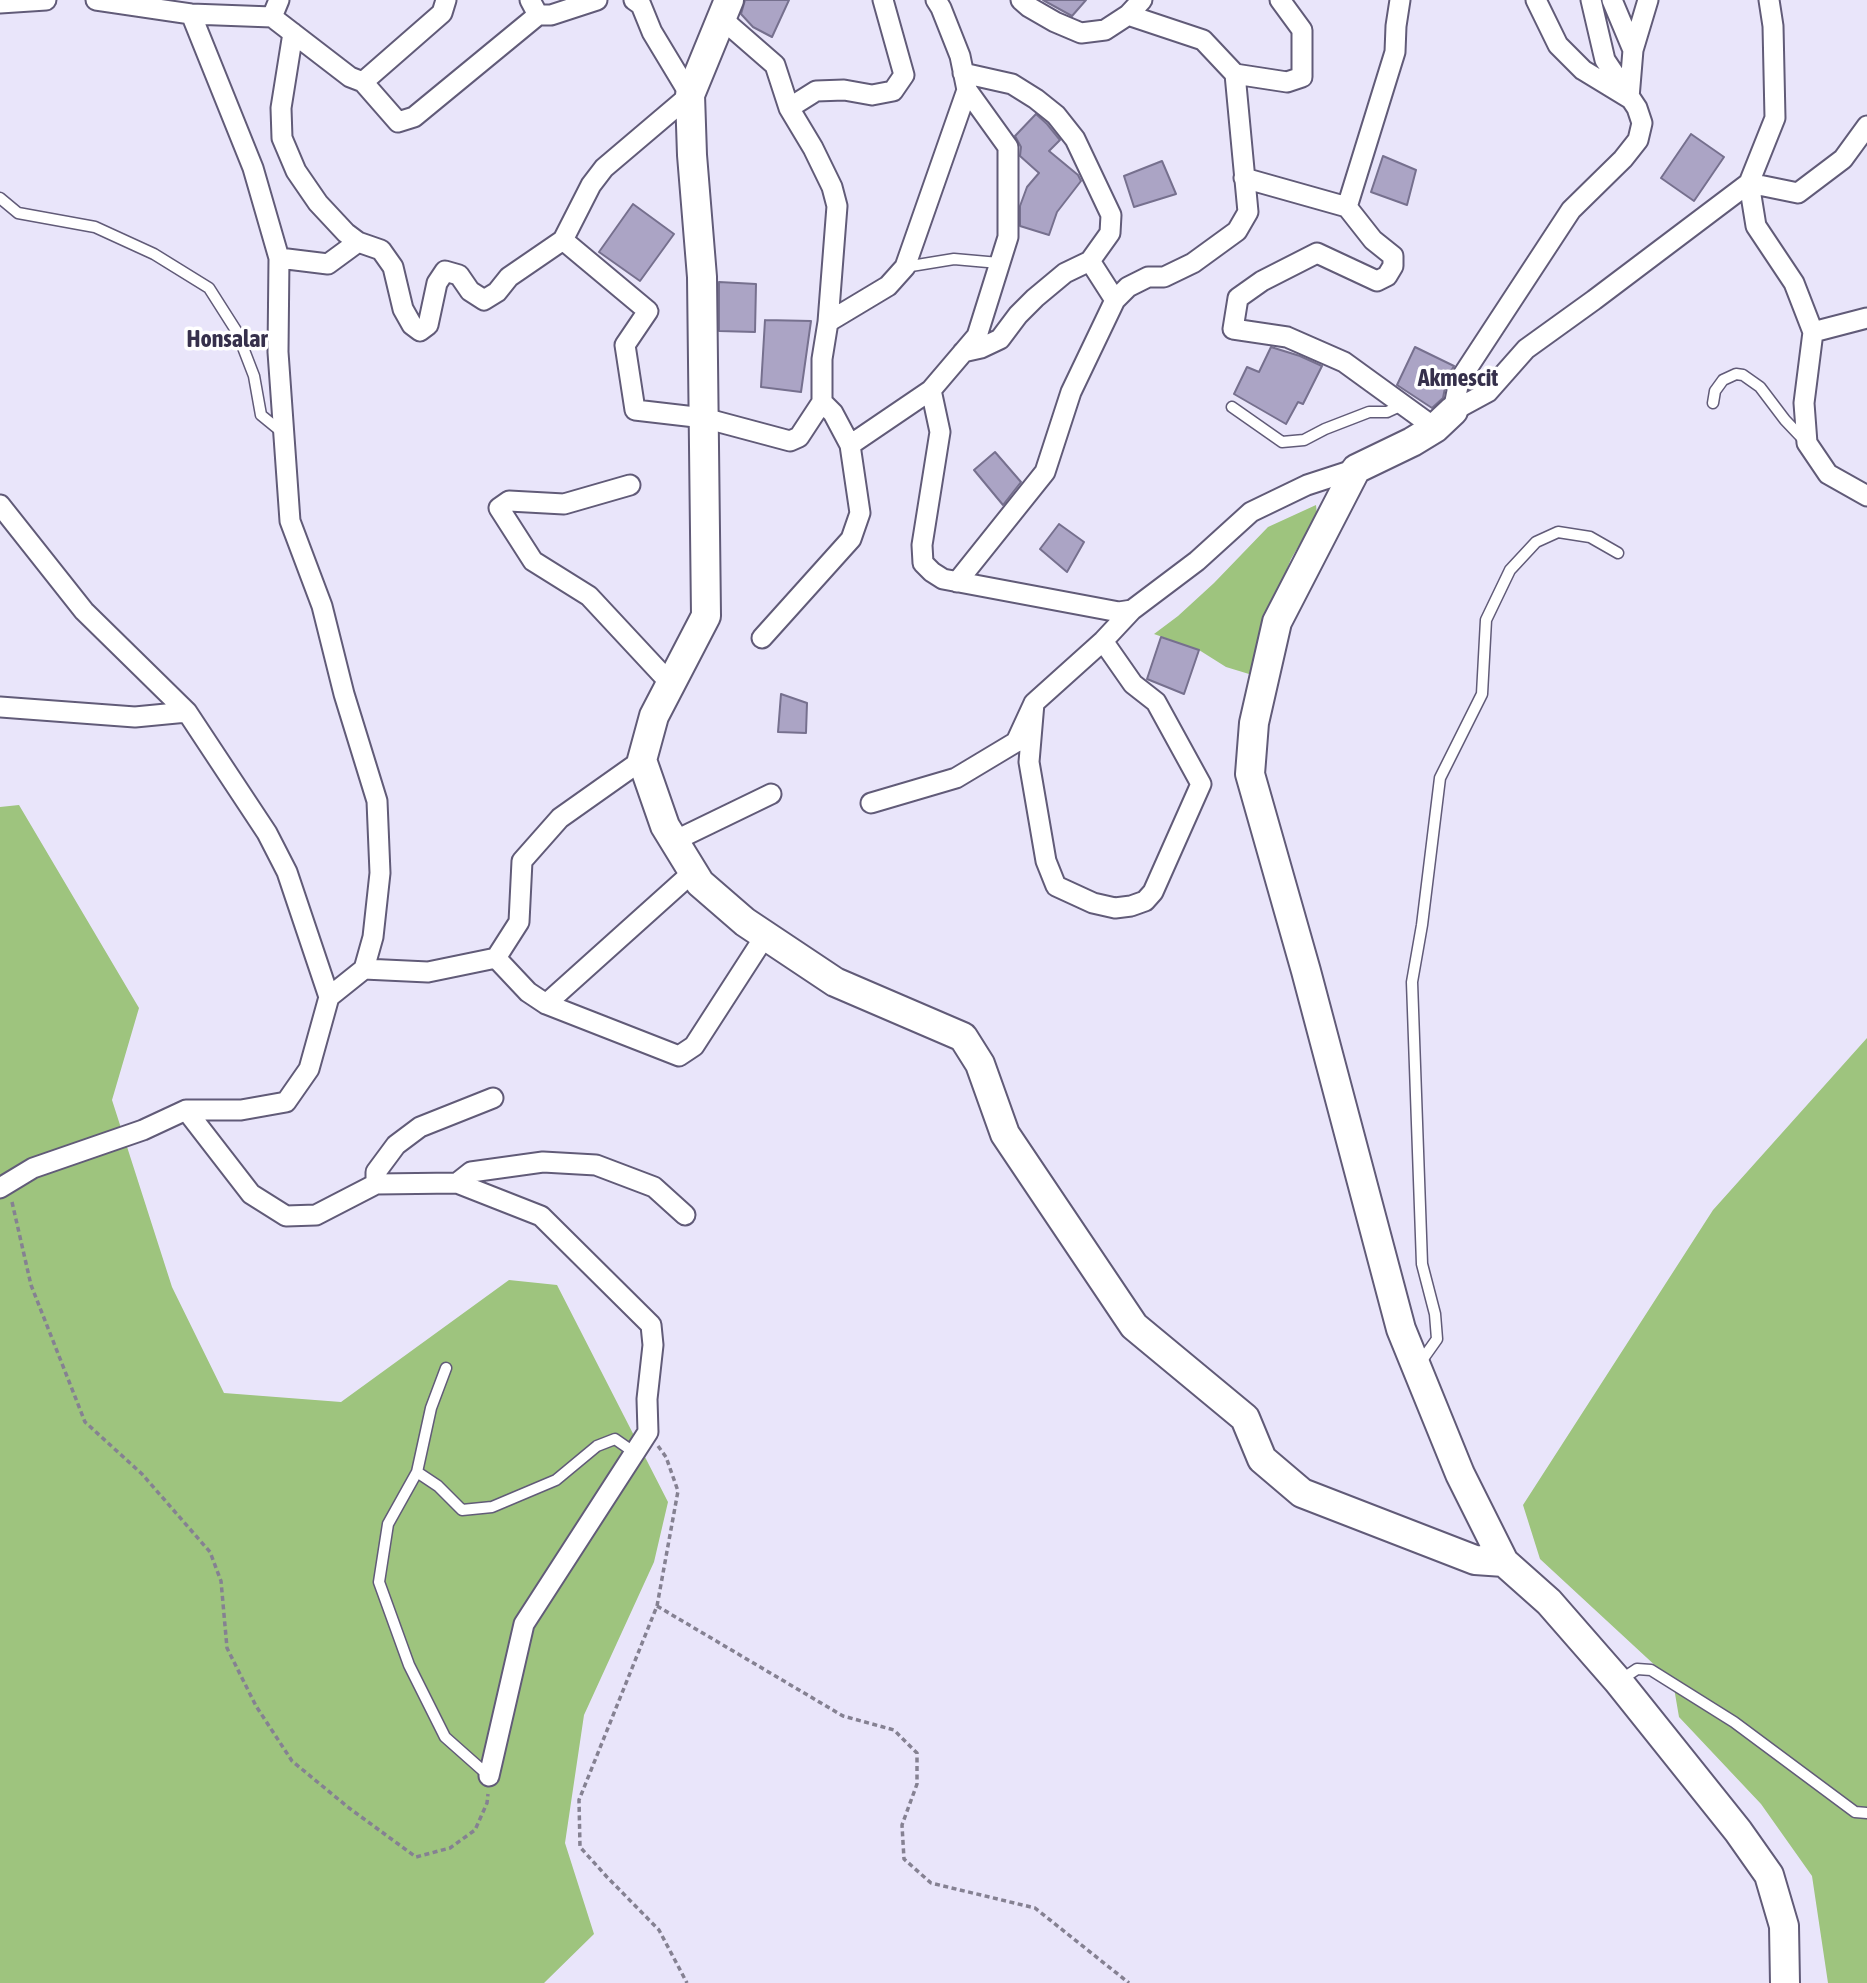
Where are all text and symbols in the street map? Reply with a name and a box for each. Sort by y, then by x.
district label: Honsalar [186,325,268,353]
district label: Akmescit [1418,364,1498,392]

